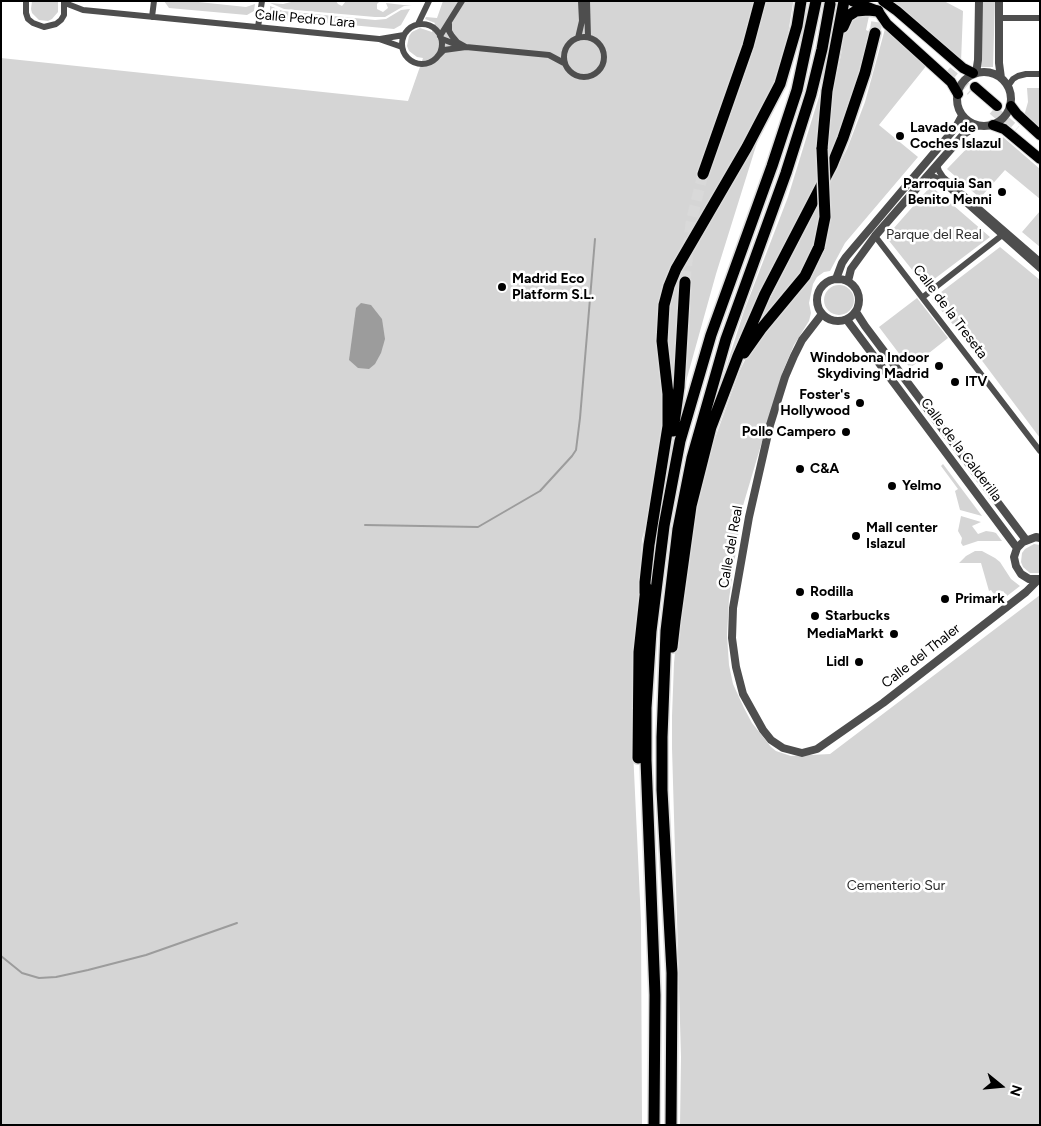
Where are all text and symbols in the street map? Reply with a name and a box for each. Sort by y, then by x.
street label: Calle Pedro Lara [254,6,356,32]
place label: Lavado de Coches Islazul [910,120,1001,152]
marker: Lavado de Coches Islazul [894,130,906,142]
place label: Parroquia San Benito Menni [903,176,992,208]
marker: Parroquia San Benito Menni [996,186,1008,198]
park label: Parque del Real [886,227,982,243]
street label: Calle de la Treseta [909,262,991,362]
place label: Madrid Eco Platform S.L. [512,271,594,304]
marker: Madrid Eco Platform S.L. [496,281,508,293]
place label: Windobona Indoor Skydiving Madrid [810,350,929,382]
marker: Windobona Indoor Skydiving Madrid [933,360,945,372]
place label: ITV [965,374,987,390]
marker: ITV [949,376,961,388]
place label: Foster's Hollywood [780,387,850,420]
street label: Calle de la Calderilla [917,395,1005,505]
marker: Foster's Hollywood [854,397,866,409]
place label: Pollo Campero [742,424,836,440]
marker: Pollo Campero [840,426,852,438]
place label: C&A [810,461,839,477]
marker: C&A [794,463,806,475]
place label: Yelmo [902,478,941,494]
marker: Yelmo [886,480,898,492]
street label: Calle del Real [715,504,747,590]
place label: Mall center Islazul [866,520,938,552]
marker: Mall center Islazul [850,530,862,542]
place label: Rodilla [810,584,854,600]
marker: Rodilla [794,586,806,598]
place label: Primark [955,591,1005,607]
marker: Primark [939,593,951,605]
place label: Starbucks [825,608,890,624]
marker: Starbucks [809,610,821,622]
street label: Calle del Thaler [878,620,964,692]
place label: MediaMarkt [807,626,884,642]
marker: MediaMarkt [888,628,900,640]
place label: Lidl [826,654,849,670]
marker: Lidl [853,656,865,668]
park label: Cementerio Sur [847,878,945,894]
north arrow [976,1061,1026,1111]
text: N [1006,1083,1026,1098]

